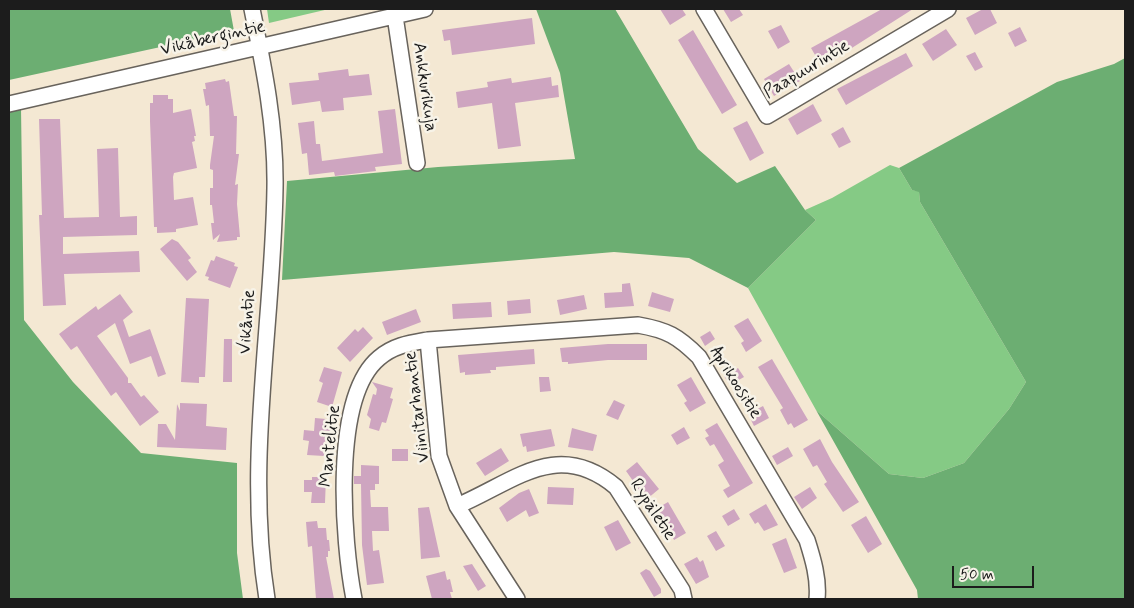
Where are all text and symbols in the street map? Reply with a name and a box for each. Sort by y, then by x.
street label: Vikåbergintie [158,16,268,62]
street label: Paapuurintie [760,36,854,104]
street label: Ankkurikuja [407,41,441,133]
street label: Vikåntie [235,289,261,355]
street label: Aprikoositie [704,343,766,423]
street label: Viinitarhantie [400,350,436,464]
street label: Mantelitie [316,404,346,488]
street label: Rypäletie [624,475,680,545]
scale bar [954,556,1036,588]
text: 50 m [960,565,994,585]

